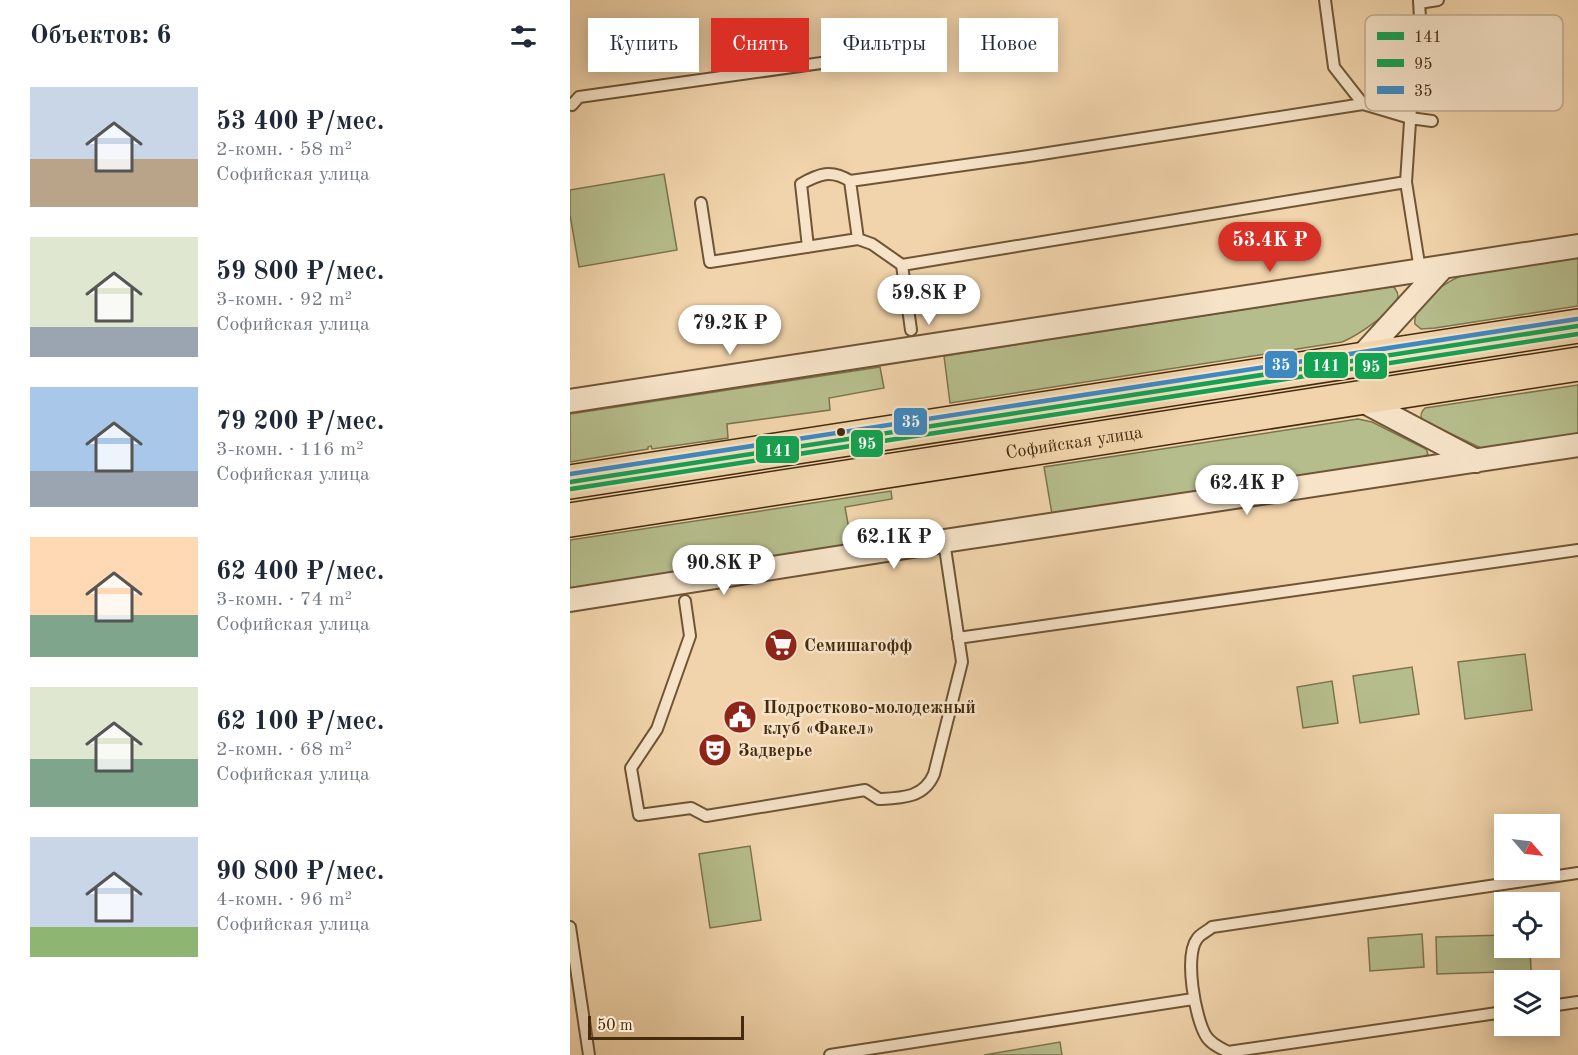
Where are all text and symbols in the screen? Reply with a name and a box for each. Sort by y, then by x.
legend [1365,15,1563,111]
chip: Купить [588,18,699,72]
chip: Снять [711,18,809,72]
chip: Фильтры [821,18,947,72]
chip: Новое [959,18,1058,72]
icon: filters [507,20,540,53]
text: Объектов: 6 [30,23,171,49]
text: 141 [1414,30,1442,46]
text: 95 [1414,57,1433,73]
text: 35 [1414,84,1433,100]
text: 53 400 ₽/мес. [216,109,384,135]
icon: home [78,111,150,183]
text: 2-комн. · 58 m² [216,140,352,160]
text: Софийская улица [216,165,370,185]
pin: 53.4K ₽ [1215,222,1325,273]
text: 53.4K ₽ [1232,231,1308,251]
text: 59 800 ₽/мес. [216,259,384,285]
icon: home [78,261,150,333]
pin: 59.8K ₽ [874,275,984,326]
text: 59.8K ₽ [891,284,967,304]
text: 3-комн. · 92 m² [216,290,352,310]
pin: 79.2K ₽ [675,305,785,356]
text: 79.2K ₽ [692,314,768,334]
text: Софийская улица [216,315,370,335]
line badge: 35 [1264,350,1298,379]
line badge: 141 [1303,351,1349,379]
line badge: 95 [1354,352,1388,380]
text: 35 [1272,358,1290,374]
text: 141 [1312,359,1340,375]
text: 95 [1362,360,1380,376]
line badge: 35 [893,407,928,436]
text: 79 200 ₽/мес. [216,409,384,435]
icon: home [78,411,150,483]
text: 35 [902,415,920,431]
street label: Софийская улица [1004,423,1144,462]
unlabelled marker [835,426,847,438]
line badge: 95 [850,429,884,458]
line badge: 141 [755,435,800,464]
text: 95 [858,437,876,453]
text: 3-комн. · 116 m² [216,440,364,460]
text: 141 [764,444,792,460]
text: Софийская улица [216,465,370,485]
pin: 62.4K ₽ [1192,465,1302,516]
text: 62.4K ₽ [1209,474,1285,494]
pin: 62.1K ₽ [839,519,949,570]
text: 62.1K ₽ [856,528,932,548]
pin: 90.8K ₽ [669,545,779,596]
text: 90.8K ₽ [686,554,762,574]
text: 62 400 ₽/мес. [216,559,384,585]
icon: home [78,561,150,633]
text: 3-комн. · 74 m² [216,590,352,610]
text: Софийская улица [216,615,370,635]
supermarket icon: Семишагофф [763,627,799,663]
place label: Семишагофф [804,637,912,656]
public building icon: Подростково-молодежный клуб «Факел» [722,699,758,735]
place label: Подростково-молодежный клуб «Факел» [763,699,976,738]
text: 62 100 ₽/мес. [216,709,384,735]
icon: home [78,711,150,783]
theatre icon: Задверье [697,732,733,768]
text: 2-комн. · 68 m² [216,740,352,760]
place label: Задверье [738,742,812,760]
text: Софийская улица [216,765,370,785]
north arrow [1494,814,1560,880]
map controls [1494,814,1560,1036]
text: 90 800 ₽/мес. [216,859,384,885]
icon: home [78,861,150,933]
text: 4-комн. · 96 m² [216,890,352,910]
button: locate [1494,892,1560,958]
text: Софийская улица [216,915,370,935]
button: layers [1494,970,1560,1036]
scale bar [588,1013,744,1040]
text: 50 m [597,1018,633,1034]

